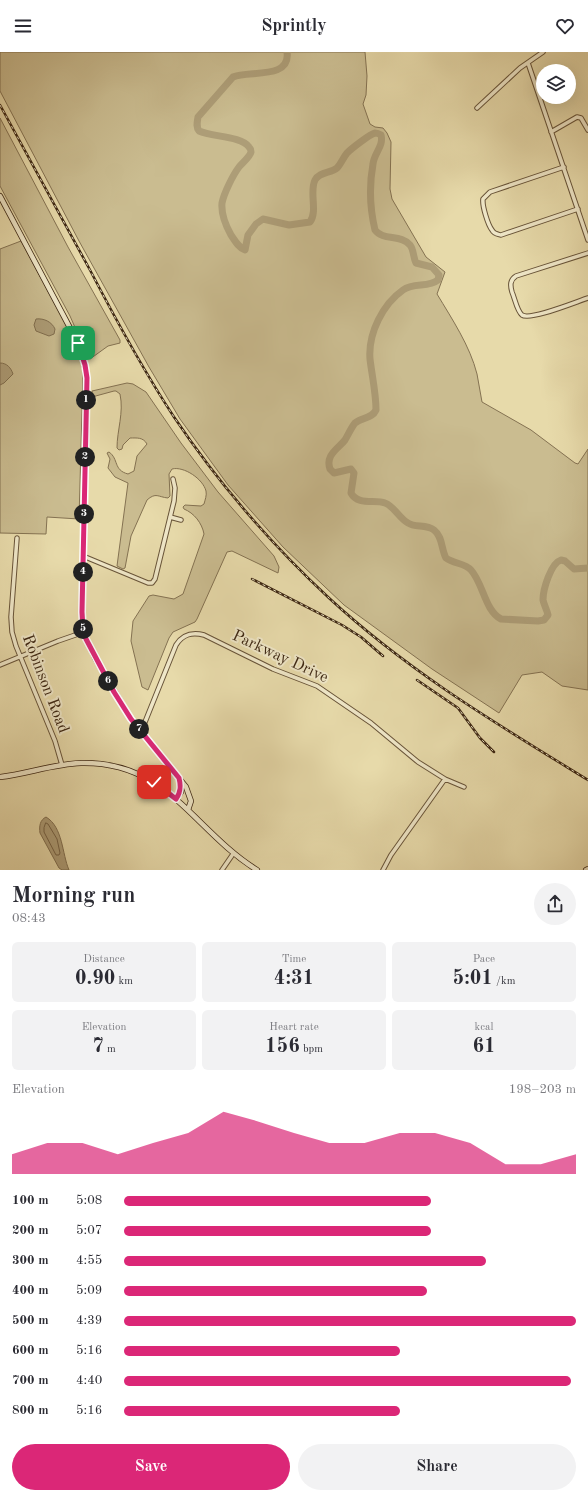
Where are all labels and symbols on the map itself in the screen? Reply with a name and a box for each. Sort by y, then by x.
pin [61,326,95,360]
pin: 1 [76,390,96,410]
pin: 2 [75,447,95,467]
pin: 3 [74,504,94,524]
pin: 4 [73,562,93,582]
pin: 5 [73,619,93,639]
street label: Parkway Drive [230,628,330,686]
street label: Robinson Road [19,632,71,736]
pin: 6 [98,671,118,691]
pin: 7 [129,719,149,739]
pin [137,765,171,799]

